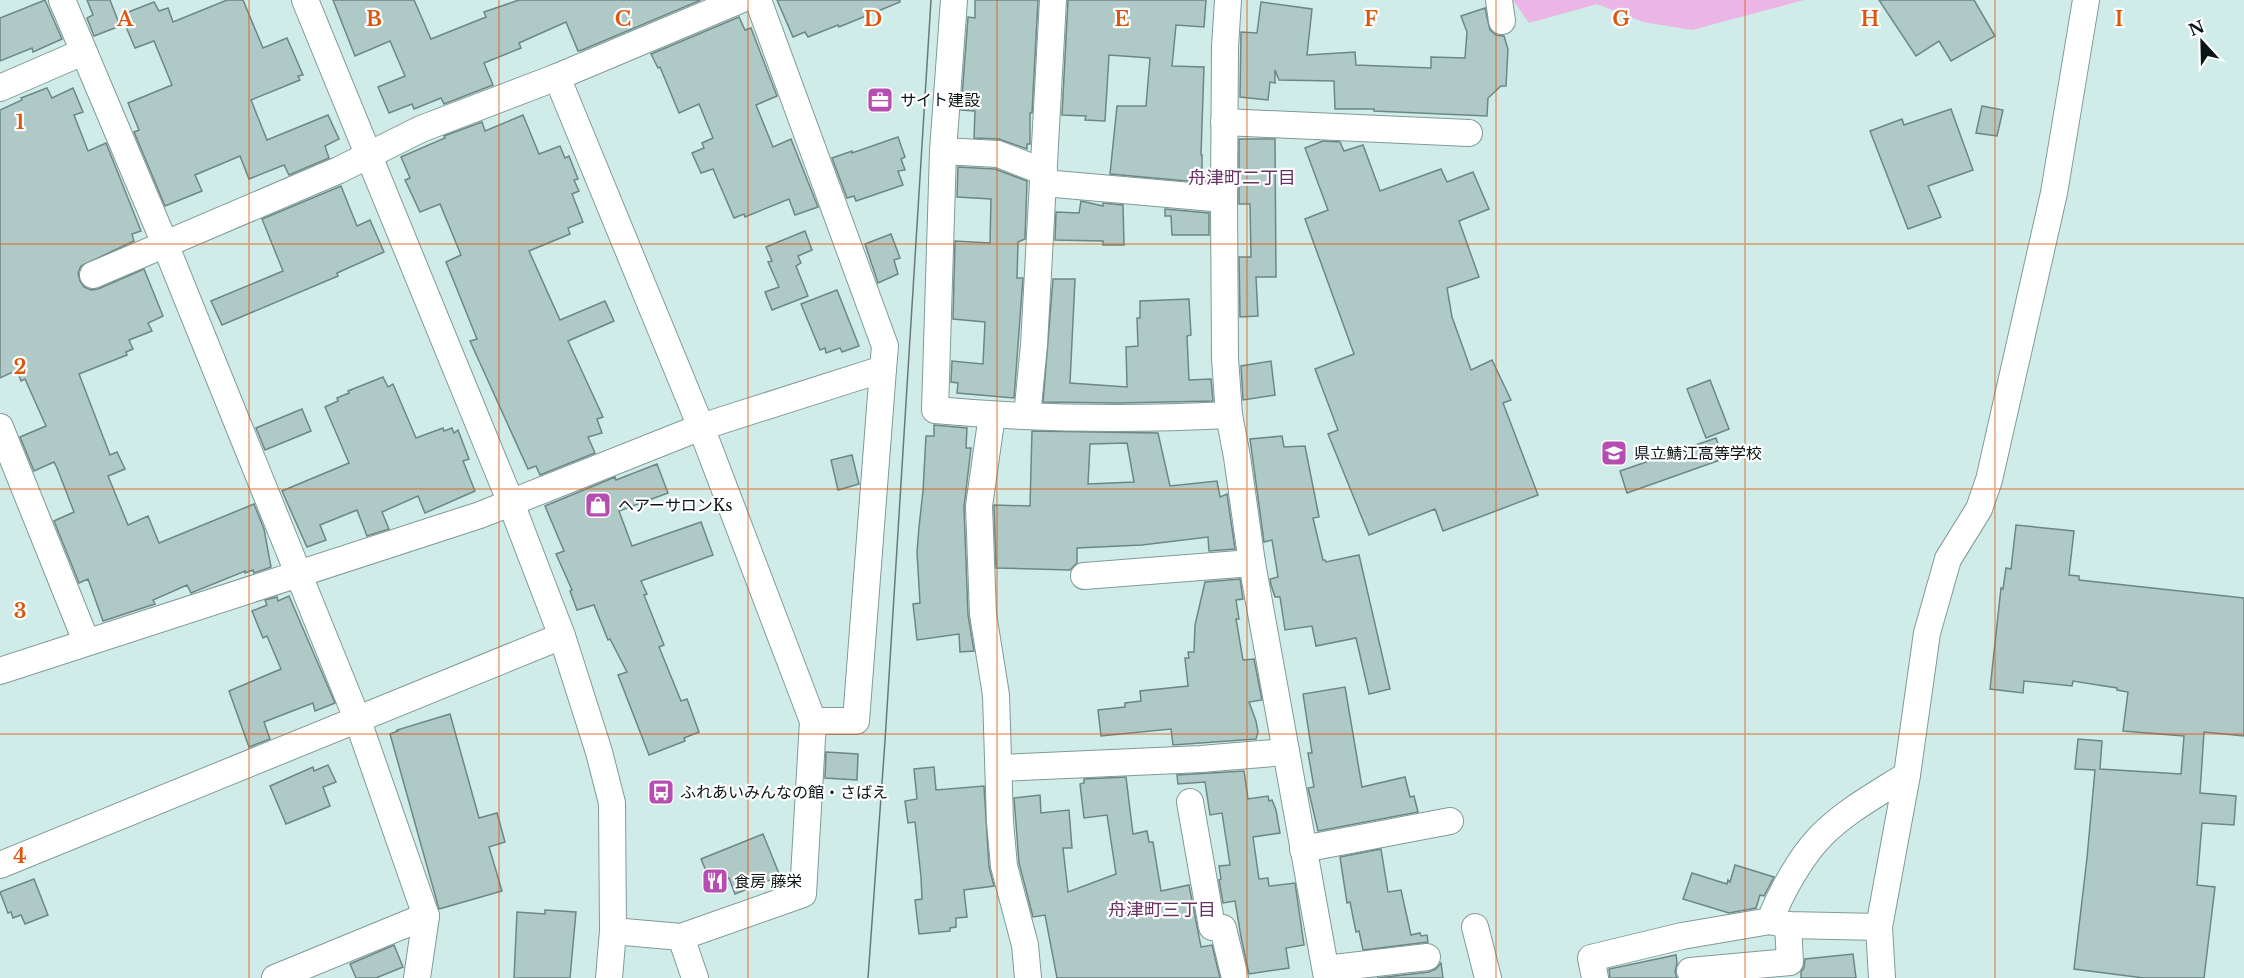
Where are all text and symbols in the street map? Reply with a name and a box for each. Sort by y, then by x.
text: A [116,7,134,31]
text: B [366,7,382,31]
text: C [615,7,631,31]
text: D [864,7,882,31]
text: E [1114,7,1130,31]
text: F [1364,7,1378,31]
text: G [1612,7,1630,31]
text: H [1861,7,1880,31]
text: I [2115,7,2123,31]
north arrow [2172,12,2232,72]
text: N [2186,16,2207,40]
office icon: サイト建設 [865,85,895,115]
place label: サイト建設 [900,90,980,110]
text: 1 [16,110,25,134]
district label: 舟津町二丁目 [1188,167,1296,189]
text: 2 [13,355,27,379]
school or university icon: 県立鯖江高等学校 [1599,438,1629,468]
place label: 県立鯖江高等学校 [1634,443,1762,463]
shop icon: ヘアーサロンKs [583,490,613,520]
place label: ヘアーサロンKs [618,495,732,515]
text: 3 [14,599,26,623]
bus stop icon: ふれあいみんなの館・さばえ [646,777,676,807]
place label: ふれあいみんなの館・さばえ [680,782,888,802]
text: 4 [13,844,27,868]
restaurant icon: 食房 藤栄 [700,866,730,896]
place label: 食房 藤栄 [734,871,803,891]
district label: 舟津町三丁目 [1108,899,1216,921]

